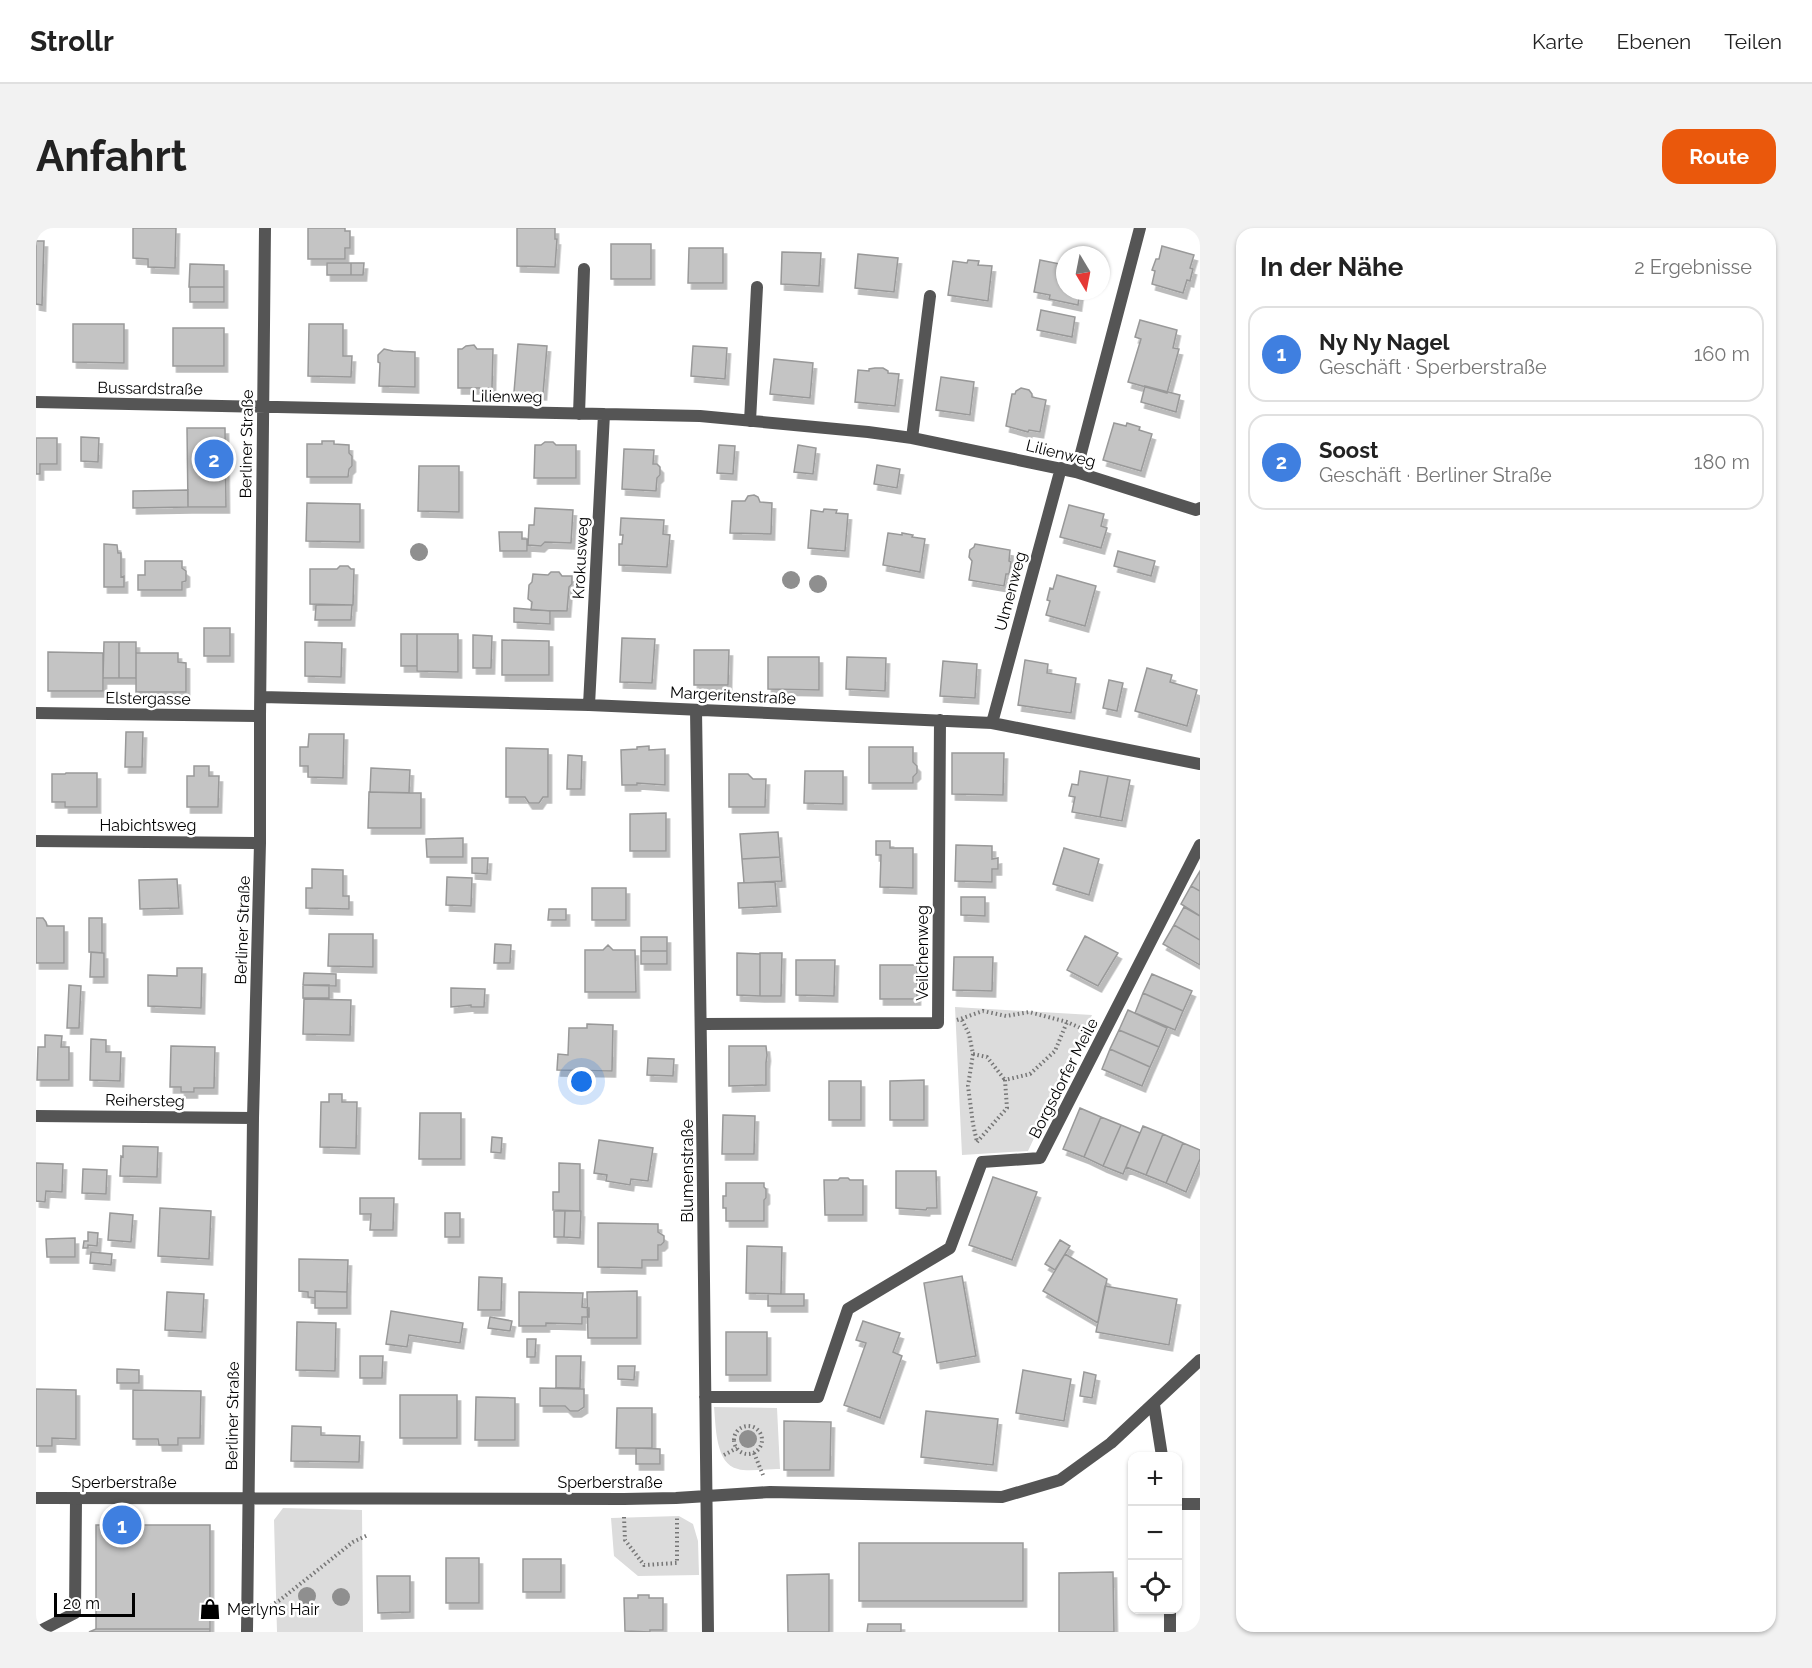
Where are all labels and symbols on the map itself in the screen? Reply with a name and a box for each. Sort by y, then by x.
north arrow [1056,246,1110,300]
street label: Bussardstraße [97,378,203,399]
street label: Lilienweg [471,386,543,407]
street label: Berliner Straße [236,389,257,499]
pin: 2 [194,436,234,482]
street label: Lilienweg [1024,436,1098,471]
street label: Krokusweg [569,516,592,600]
street label: Ulmenweg [991,549,1030,633]
street label: Margeritenstraße [670,683,796,708]
street label: Elstergasse [105,688,191,709]
street label: Habichtsweg [100,816,196,835]
street label: Berliner Straße [231,875,254,985]
street label: Veilchenweg [913,905,932,1001]
street label: Borgsdorfer Meile [1025,1015,1102,1142]
your location [567,1067,596,1096]
street label: Reihersteg [105,1090,185,1111]
street label: Blumenstraße [678,1119,697,1223]
street label: Berliner Straße [222,1361,243,1471]
street label: Sperberstraße [71,1473,177,1492]
street label: Sperberstraße [557,1473,663,1492]
pin: 1 [102,1502,142,1548]
scale bar [54,1590,135,1618]
shop icon: Merlyns Hair [198,1597,222,1621]
place label: Merlyns Hair [227,1600,320,1619]

